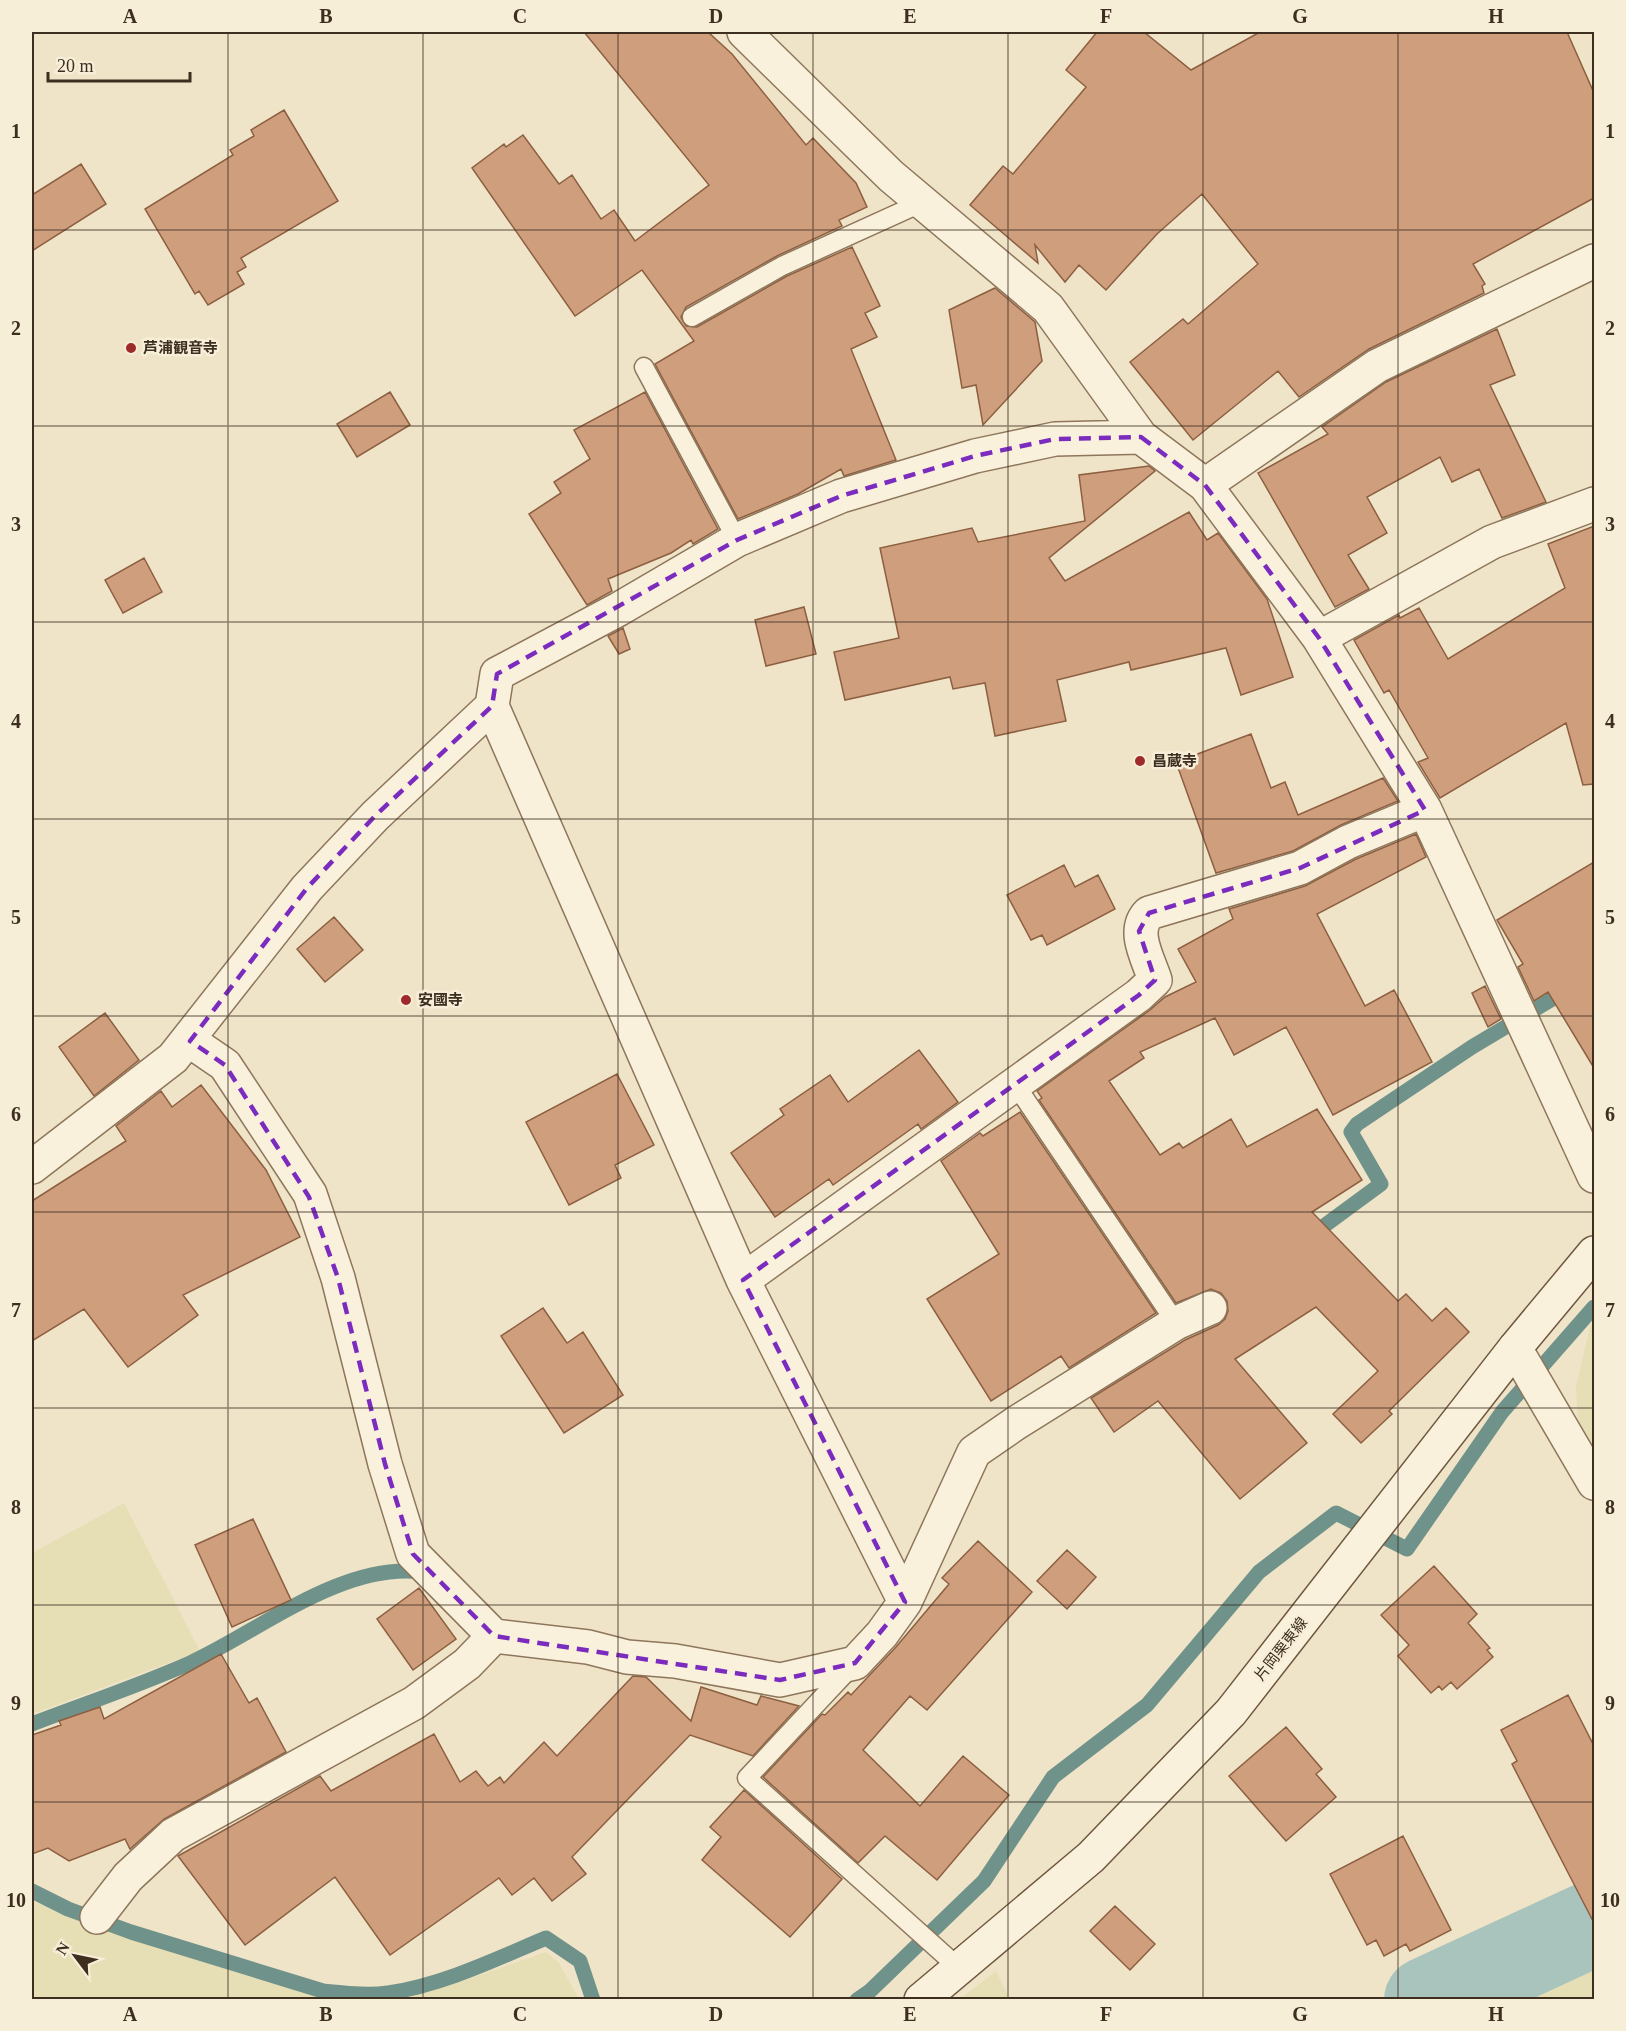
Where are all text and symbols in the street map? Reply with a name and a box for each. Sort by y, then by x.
text: A [123,5,138,27]
text: B [319,5,333,27]
text: C [513,5,527,27]
text: D [709,5,723,27]
text: E [903,5,917,27]
text: F [1100,5,1112,27]
text: G [1292,5,1308,27]
text: H [1488,5,1504,27]
scale bar [48,45,190,83]
text: 20 m [57,56,94,76]
text: 1 [11,120,21,142]
text: 1 [1605,120,1615,142]
text: 2 [11,317,21,339]
text: 2 [1605,317,1615,339]
place label: 芦浦観音寺 [143,339,218,356]
marker: 芦浦観音寺 [124,341,138,355]
text: 3 [11,513,21,535]
text: 3 [1605,513,1615,535]
text: 4 [11,710,21,732]
text: 4 [1605,710,1615,732]
place label: 昌蔵寺 [1152,753,1197,769]
marker: 昌蔵寺 [1133,754,1147,768]
text: 5 [11,906,21,928]
text: 5 [1605,906,1615,928]
place label: 安國寺 [418,992,463,1008]
marker: 安國寺 [399,993,413,1007]
text: 6 [11,1103,21,1125]
text: 6 [1605,1103,1615,1125]
text: 7 [11,1299,21,1321]
text: 7 [1605,1299,1615,1321]
text: 8 [11,1496,21,1518]
text: 8 [1605,1496,1615,1518]
street label: 片岡栗東線 [1252,1615,1310,1683]
text: 9 [11,1692,21,1714]
text: 9 [1605,1692,1615,1714]
text: 10 [6,1889,26,1911]
text: 10 [1600,1889,1620,1911]
north arrow [45,1926,105,1986]
text: N [52,1939,73,1958]
text: A [123,2003,138,2025]
text: B [319,2003,333,2025]
text: C [513,2003,527,2025]
text: D [709,2003,723,2025]
text: E [903,2003,917,2025]
text: F [1100,2003,1112,2025]
text: G [1292,2003,1308,2025]
text: H [1488,2003,1504,2025]

